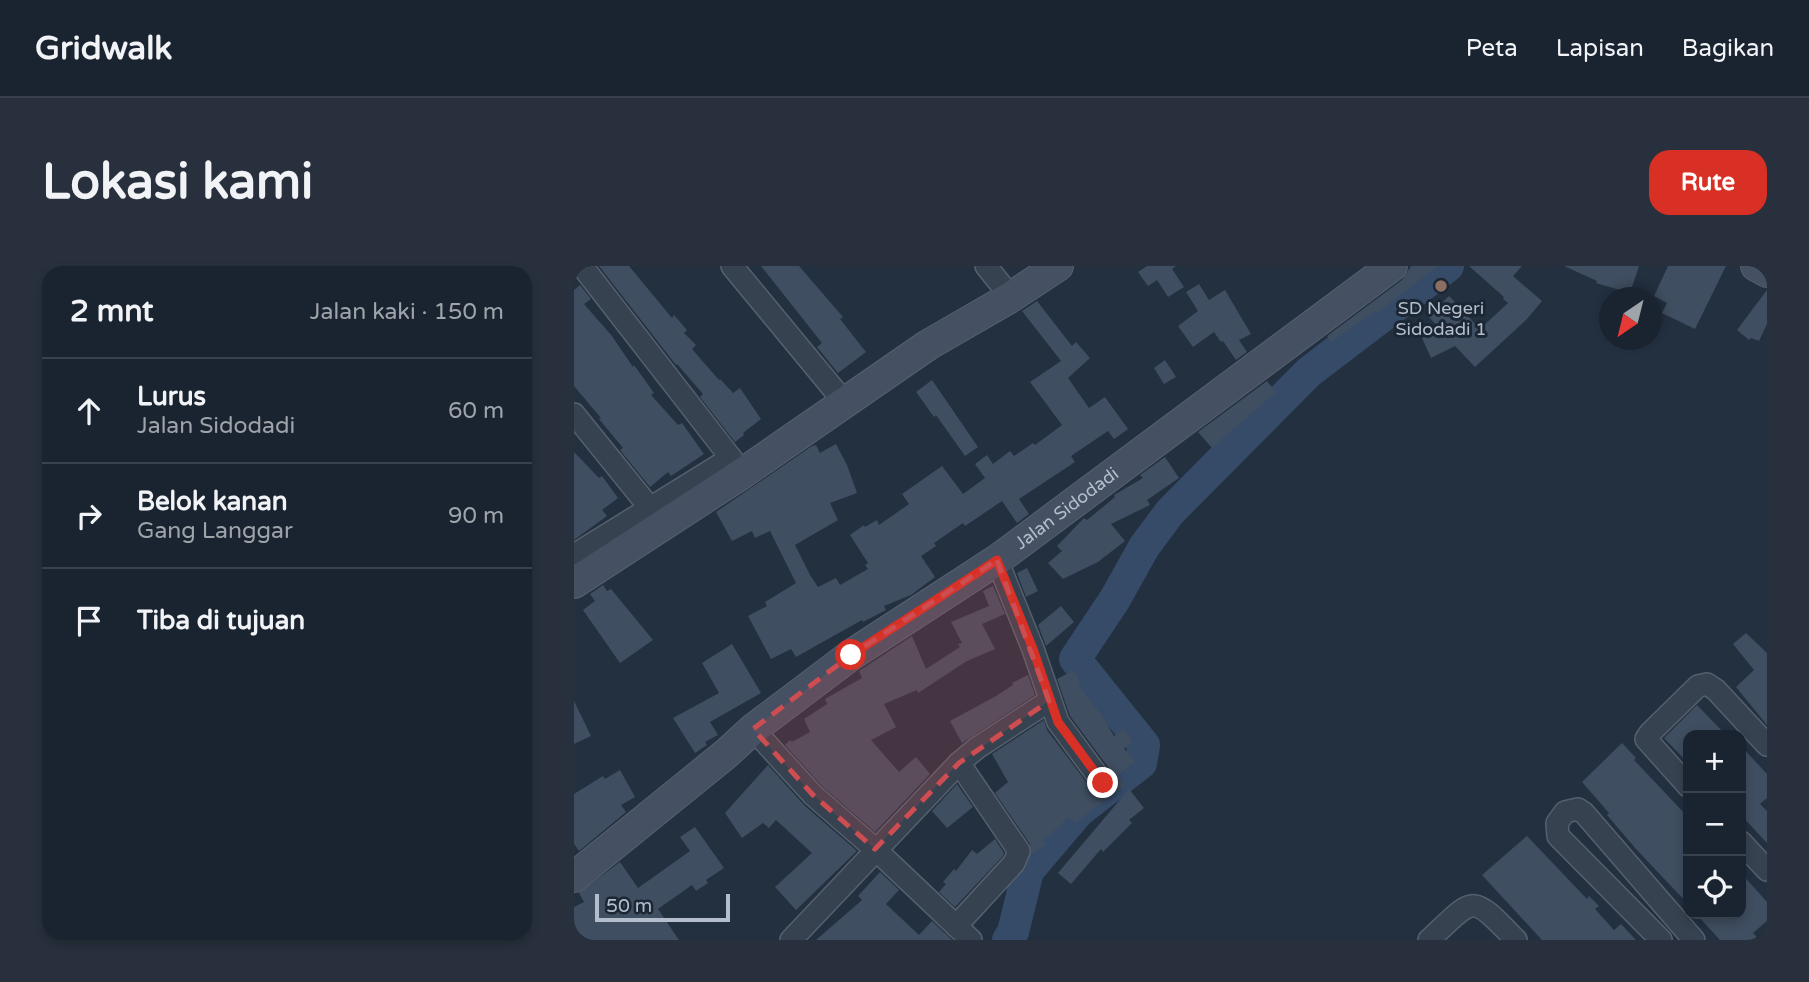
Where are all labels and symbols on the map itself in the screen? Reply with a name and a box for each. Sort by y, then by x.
marker: SD Negeri Sidodadi 1 [1433,278,1449,294]
north arrow [1599,287,1662,350]
place label: SD Negeri Sidodadi 1 [1395,297,1487,340]
street label: Jalan Sidodadi [1010,462,1123,554]
route start [835,639,866,670]
route end [1087,767,1118,798]
scale bar [595,891,730,923]

